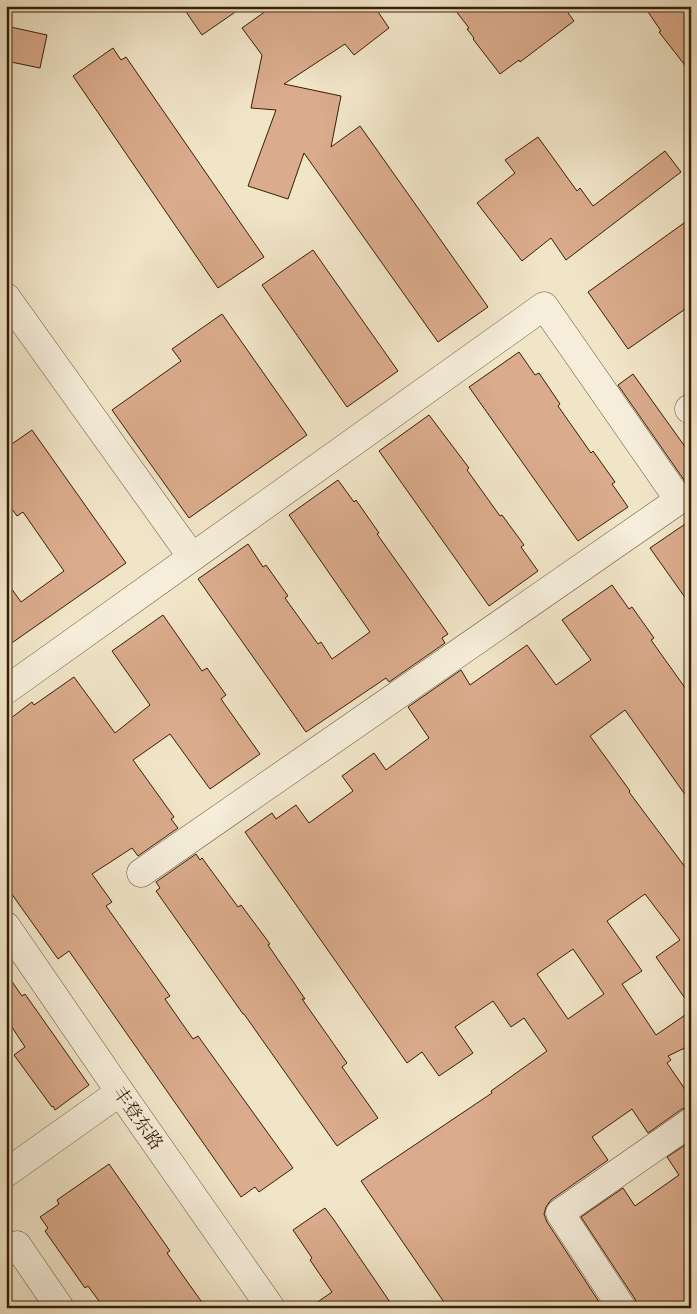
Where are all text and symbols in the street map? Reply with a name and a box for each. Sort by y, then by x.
street label: 丰登东路 [105,1082,168,1156]

